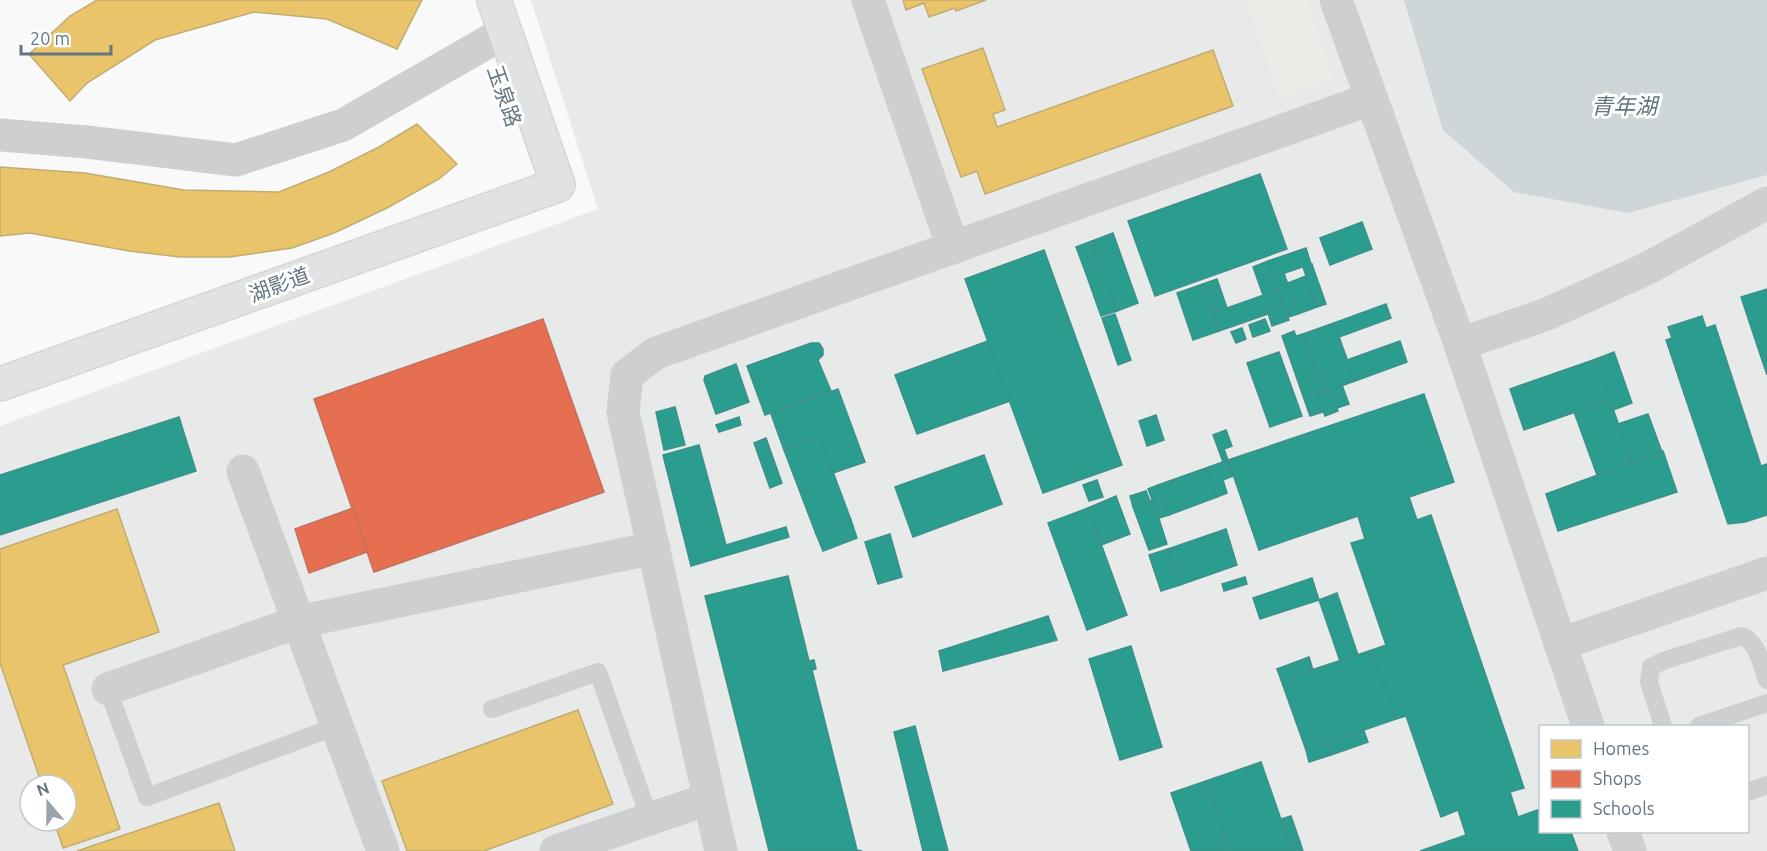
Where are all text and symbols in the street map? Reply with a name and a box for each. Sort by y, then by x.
scale bar [21,18,111,56]
text: 20 m [30,28,70,48]
street label: 玉泉路 [483,62,527,130]
water label: 青年湖 [1591,93,1660,118]
street label: 湖影道 [245,262,313,306]
legend [1539,725,1749,833]
text: Homes [1593,738,1650,758]
text: Shops [1593,768,1642,788]
north arrow [18,773,78,833]
text: N [34,778,52,799]
text: Schools [1593,798,1655,818]

